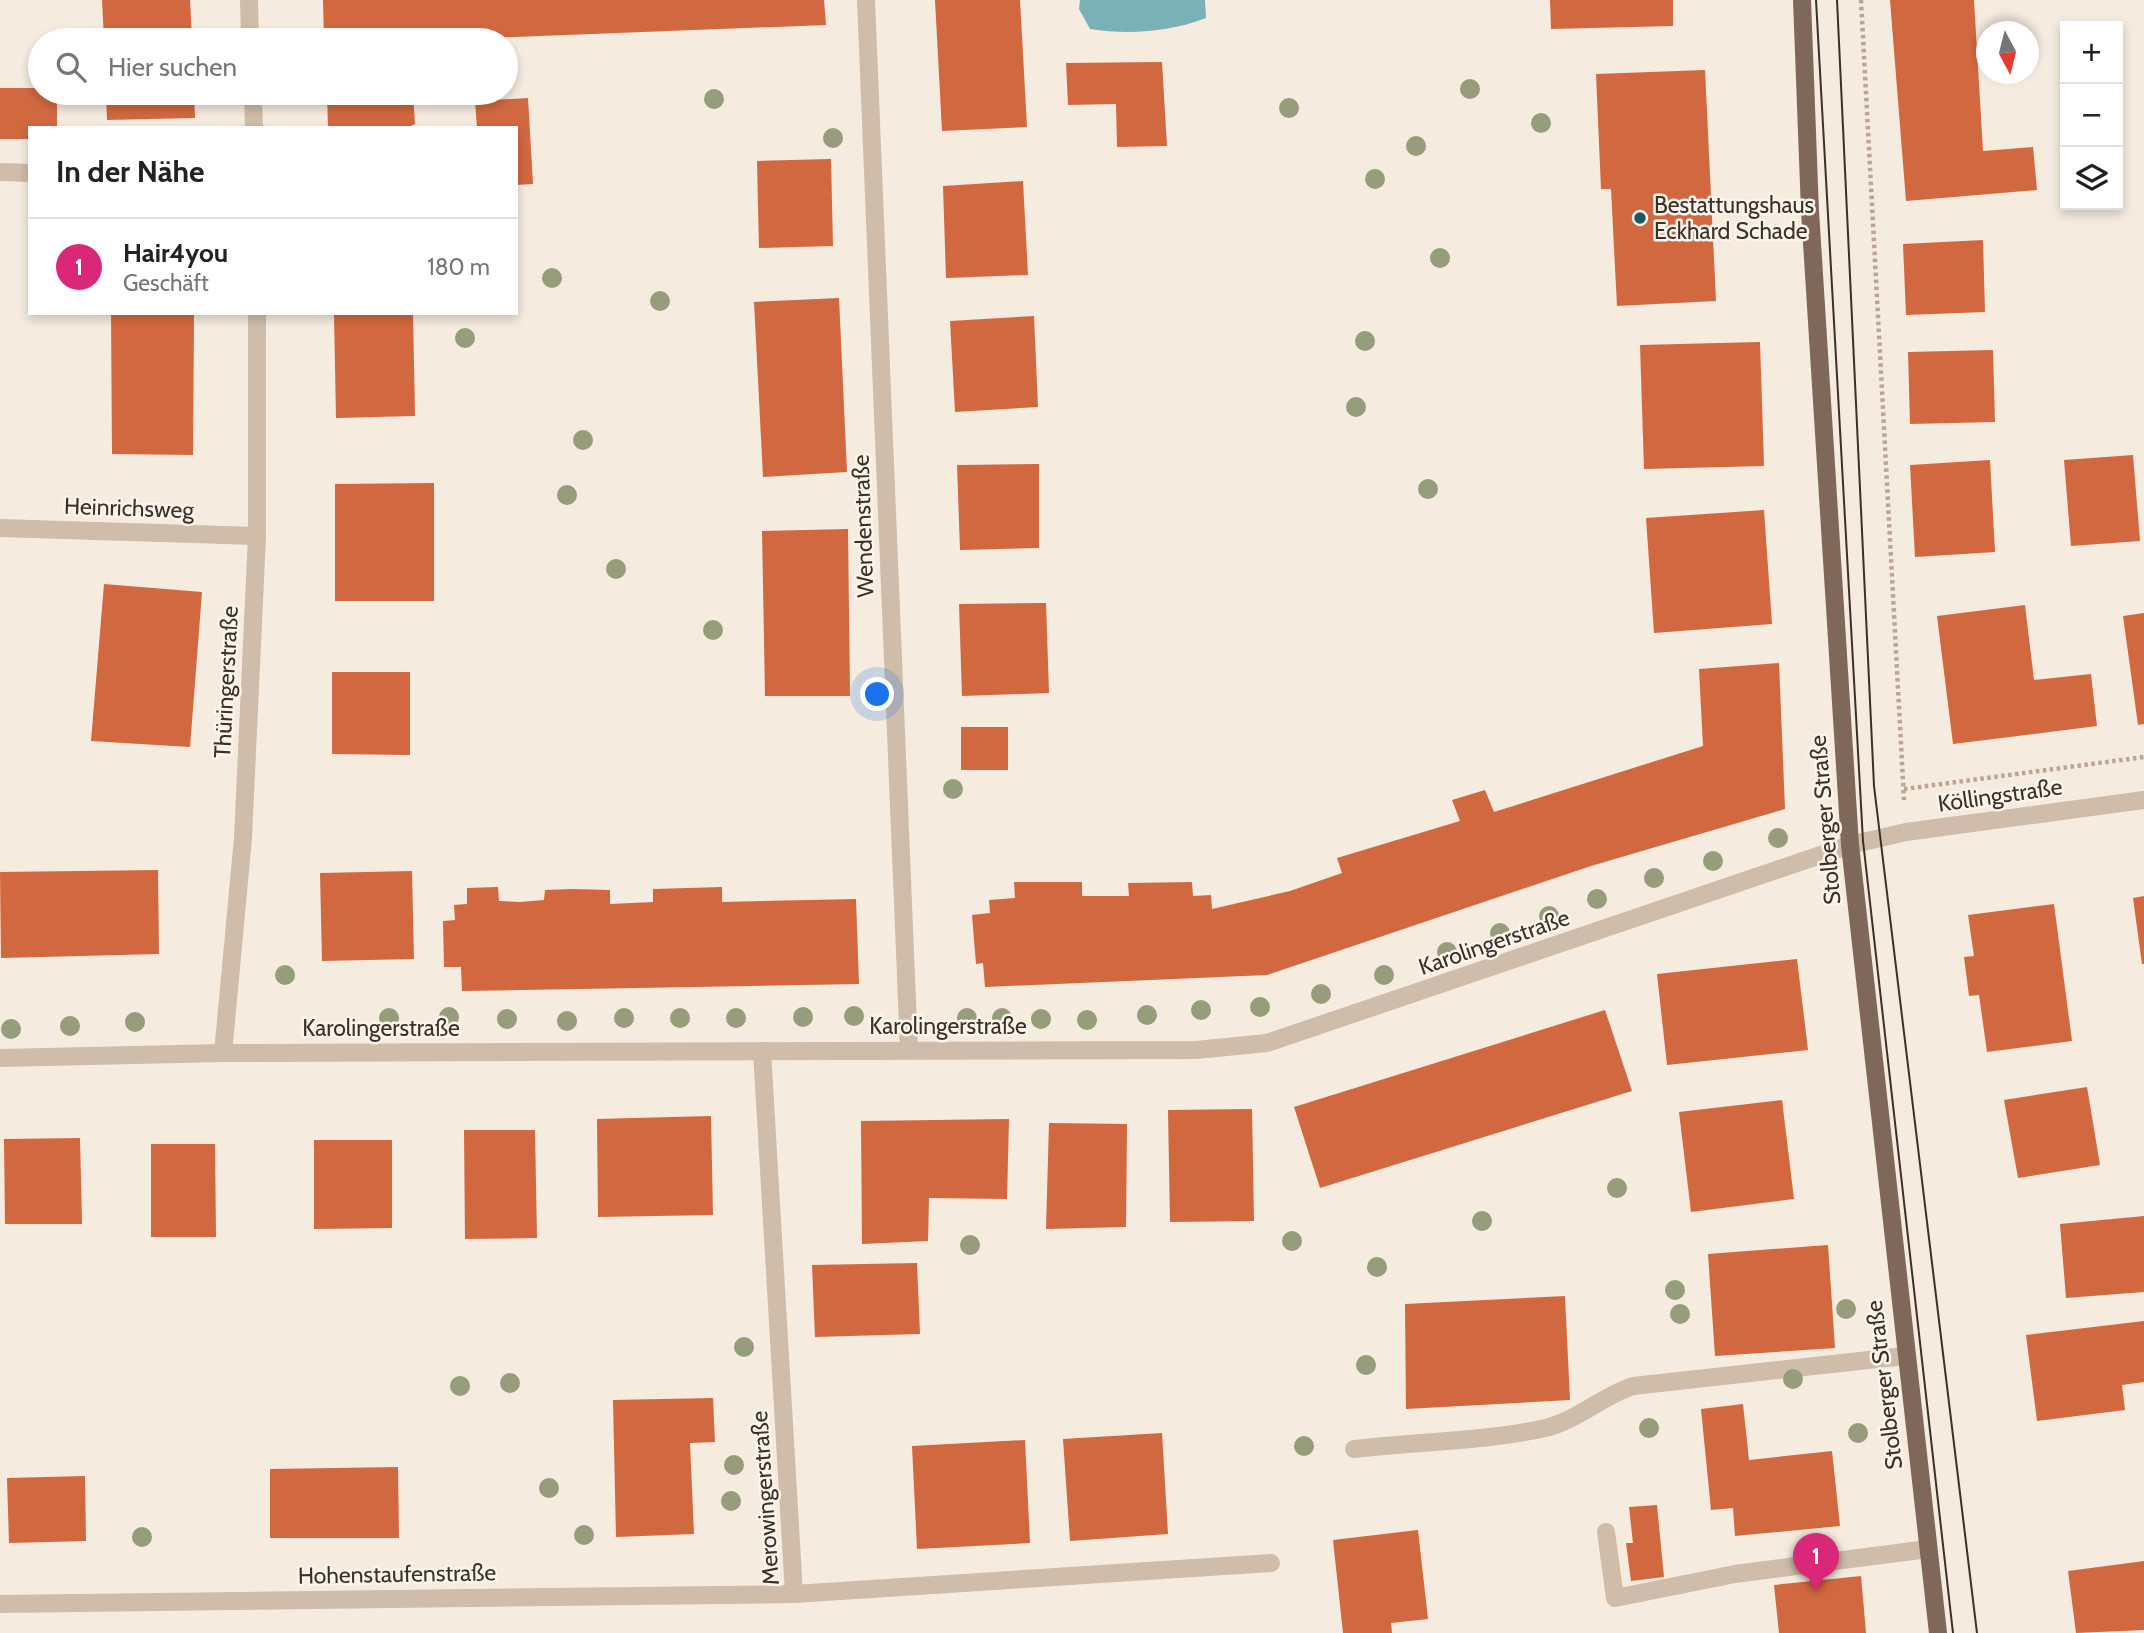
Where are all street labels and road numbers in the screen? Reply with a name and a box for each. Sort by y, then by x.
street label: Wendenstraße [847,454,879,598]
street label: Heinrichsweg [64,492,195,524]
street label: Thüringerstraße [208,605,244,759]
street label: Stolberger Straße [1804,734,1846,906]
street label: Köllingstraße [1936,772,2064,818]
street label: Karolingerstraße [1415,903,1573,981]
street label: Karolingerstraße [869,1012,1027,1040]
street label: Karolingerstraße [302,1014,460,1042]
street label: Stolberger Straße [1860,1299,1908,1471]
street label: Merowingerstraße [745,1410,785,1586]
street label: Hohenstaufenstraße [298,1558,497,1590]

